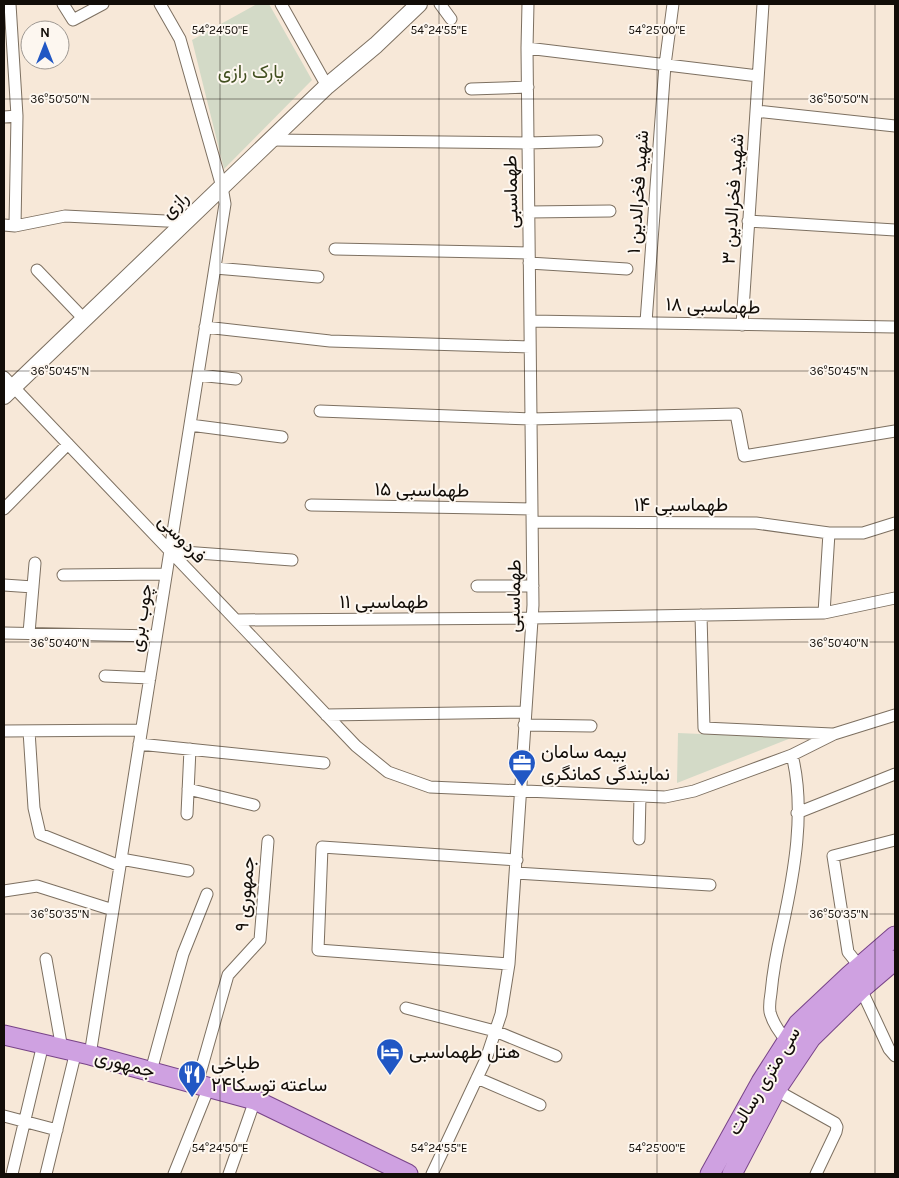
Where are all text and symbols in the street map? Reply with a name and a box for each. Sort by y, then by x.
north arrow [20,20,70,70]
text: 54°24'50"E [191,23,249,37]
text: 54°24'55"E [411,23,467,37]
text: 54°25'00"E [628,23,686,37]
text: N [40,24,50,41]
park label: پارک رازی [218,61,284,85]
text: 36°50'50"N [30,92,90,106]
text: 36°50'50"N [809,92,869,106]
street label: ۱ شهید فخرالدین [623,129,653,255]
street label: ۳ شهید فخرالدین [717,133,749,265]
street label: طهماسبی [499,155,523,229]
street label: رازی [157,187,193,223]
street label: ۱۸ طهماسبی [665,293,761,319]
text: 36°50'45"N [31,364,89,378]
text: 36°50'45"N [810,364,868,378]
street label: ۱۵ طهماسبی [375,478,469,502]
street label: ۱۴ طهماسبی [634,494,728,516]
street label: فردوسی [153,510,211,568]
street label: طهماسبی [502,559,526,633]
street label: چوب بری [125,582,159,654]
street label: ۱۱ طهماسبی [340,591,428,613]
text: 36°50'40"N [30,636,90,650]
text: 36°50'40"N [809,636,869,650]
place label: بیمه سامان نمایندگی کمانگری [541,741,670,785]
office icon: بیمه سامان نمایندگی کمانگری [507,748,537,787]
street label: ۹ جمهوری [231,856,259,932]
text: 36°50'35"N [30,907,90,921]
text: 36°50'35"N [809,907,869,921]
street label: سی متری رسالت [723,1023,805,1139]
hotel icon: هتل طهماسبی [375,1037,405,1076]
place label: هتل طهماسبی [409,1041,520,1063]
street label: جمهوری [92,1045,158,1083]
place label: طباخی ۲۴ساعته توسکا [211,1052,327,1096]
restaurant icon: طباخی ۲۴ساعته توسکا [177,1059,207,1098]
text: 54°24'50"E [191,1141,249,1155]
text: 54°24'55"E [411,1141,467,1155]
text: 54°25'00"E [628,1141,686,1155]

